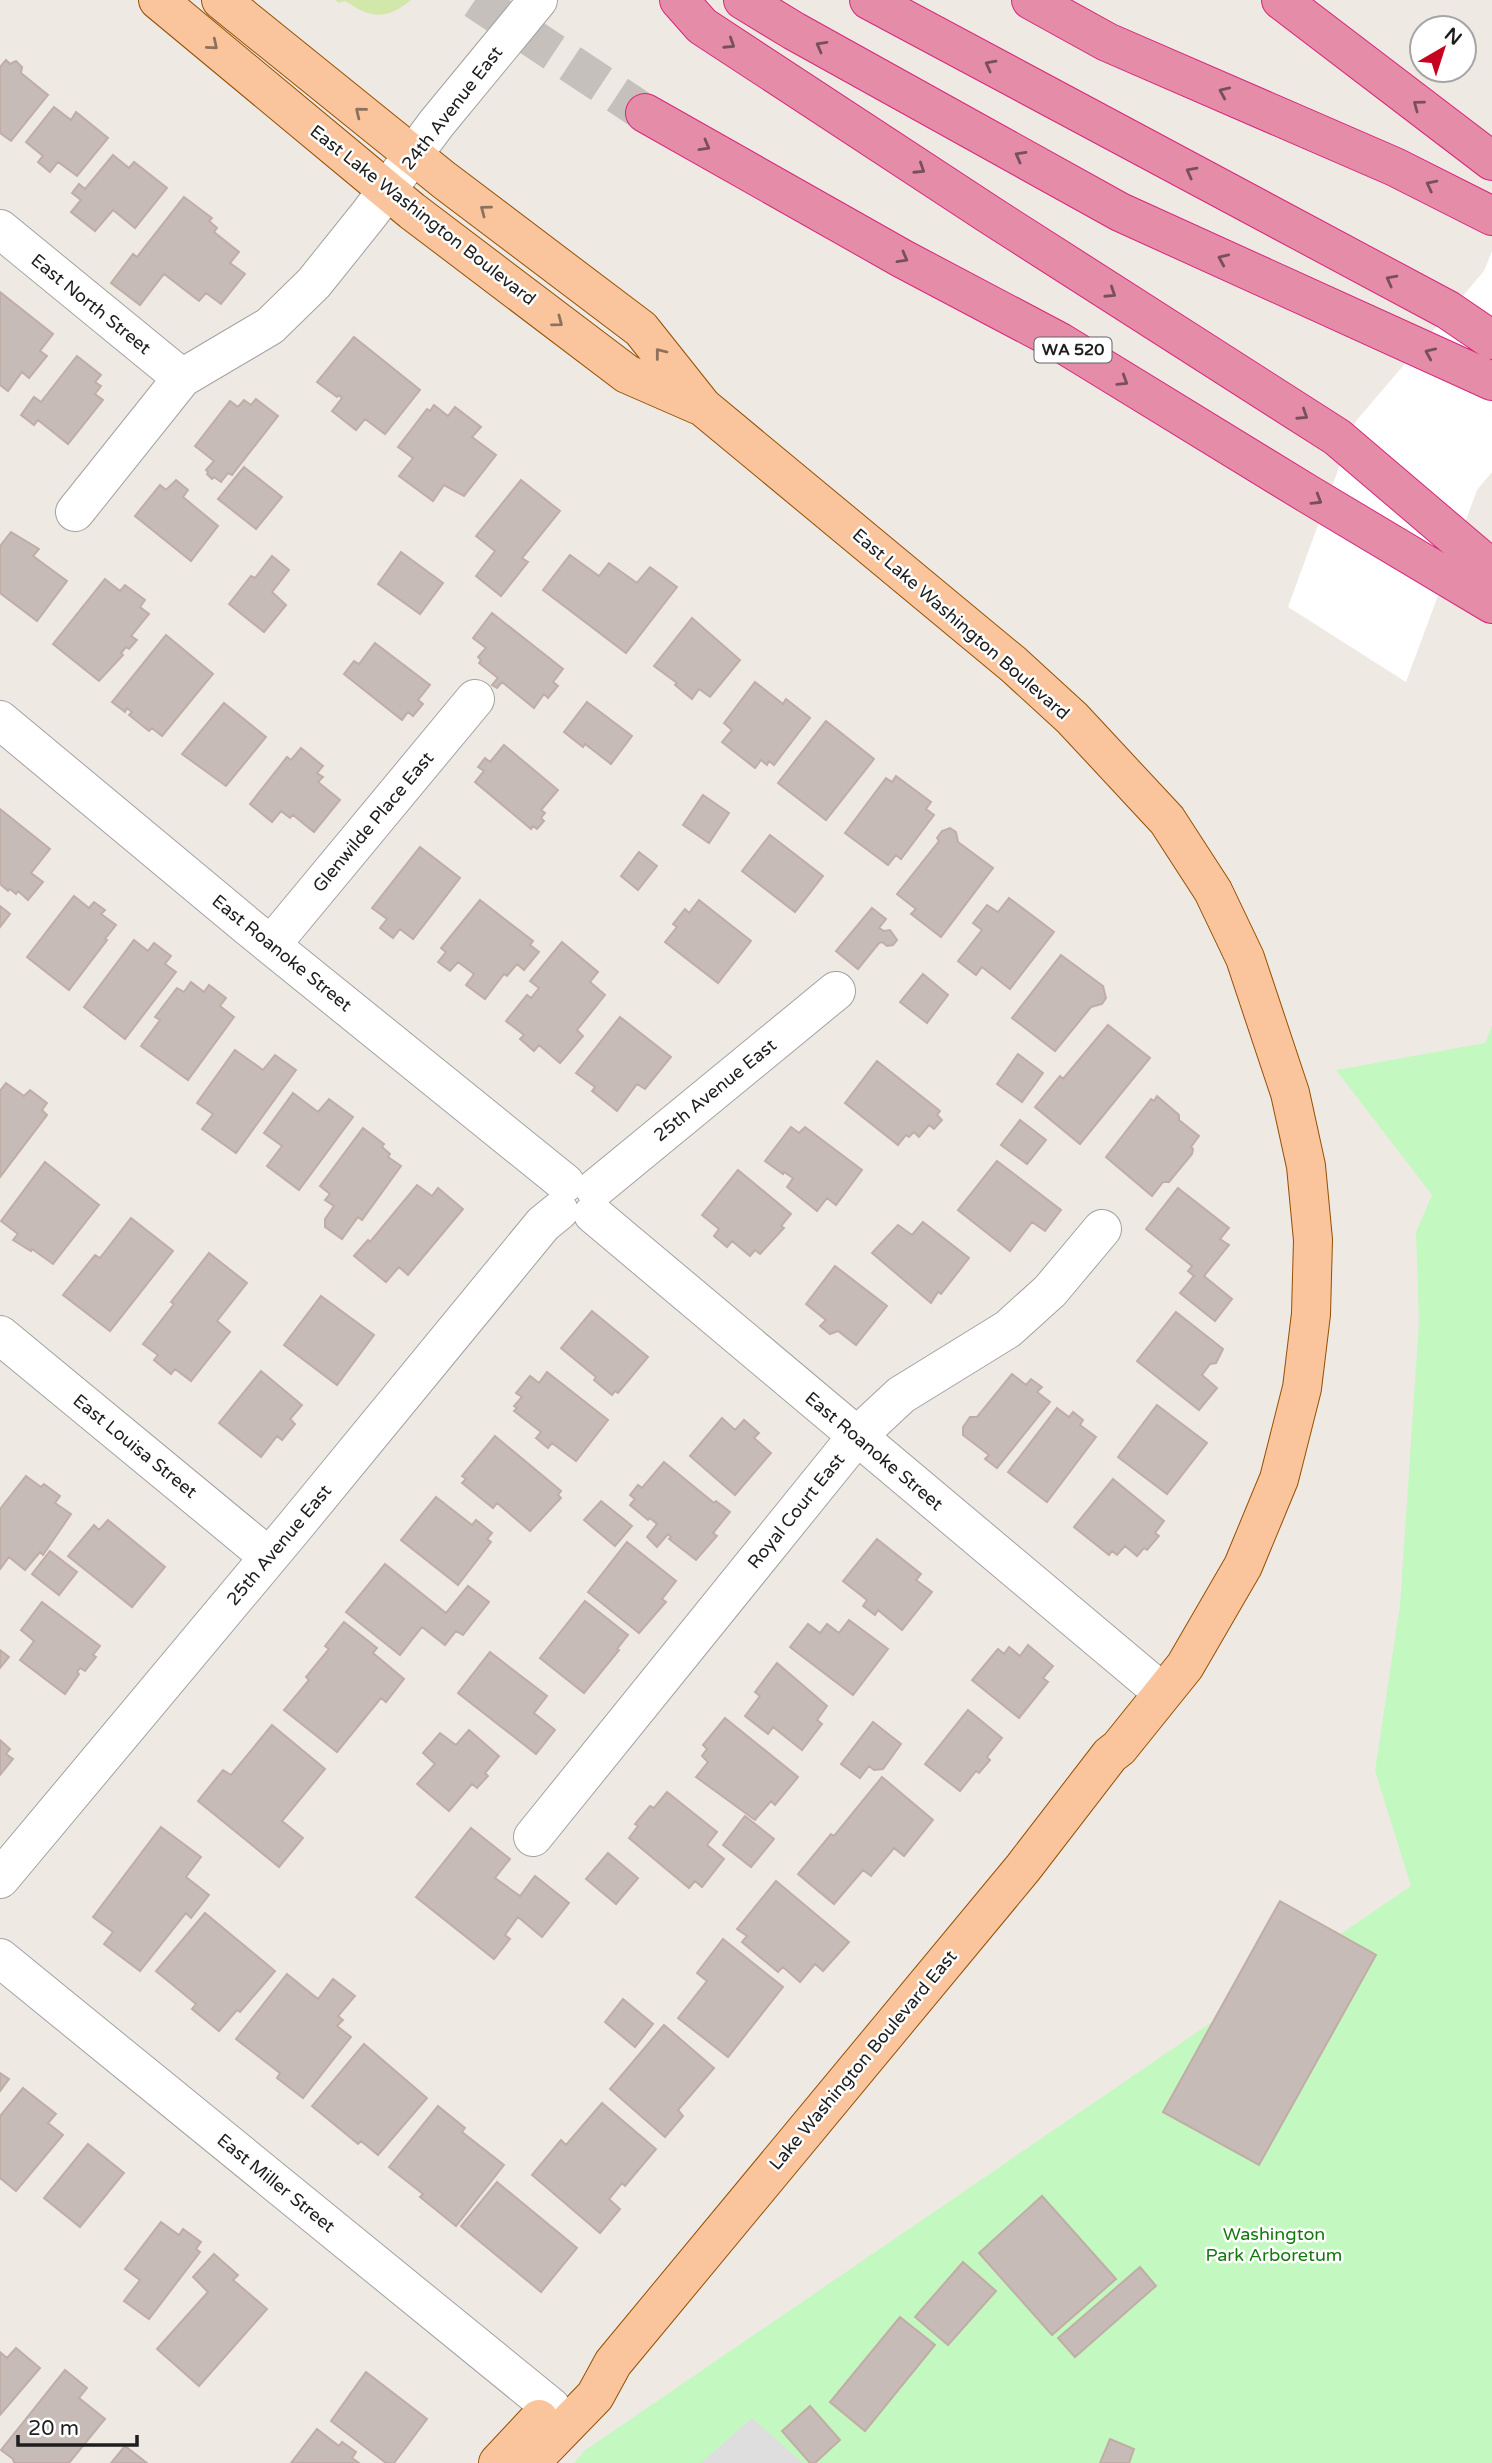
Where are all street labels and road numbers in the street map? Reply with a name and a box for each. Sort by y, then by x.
street label: 24th Avenue East [397,42,507,174]
street label: East Lake Washington Boulevard [306,120,540,310]
street label: East North Street [27,249,155,359]
road number: WA 520 [1034,338,1112,362]
street label: East Lake Washington Boulevard [848,524,1074,724]
street label: Glenwilde Place East [308,747,438,897]
street label: East Roanoke Street [208,890,356,1016]
street label: 25th Avenue East [649,1034,781,1146]
street label: East Roanoke Street [801,1387,948,1515]
street label: East Louisa Street [69,1389,202,1503]
street label: Royal Court East [743,1449,849,1573]
street label: 25th Avenue East [222,1480,336,1610]
street label: Lake Washington Boulevard East [764,1945,962,2174]
street label: East Miller Street [213,2129,340,2237]

